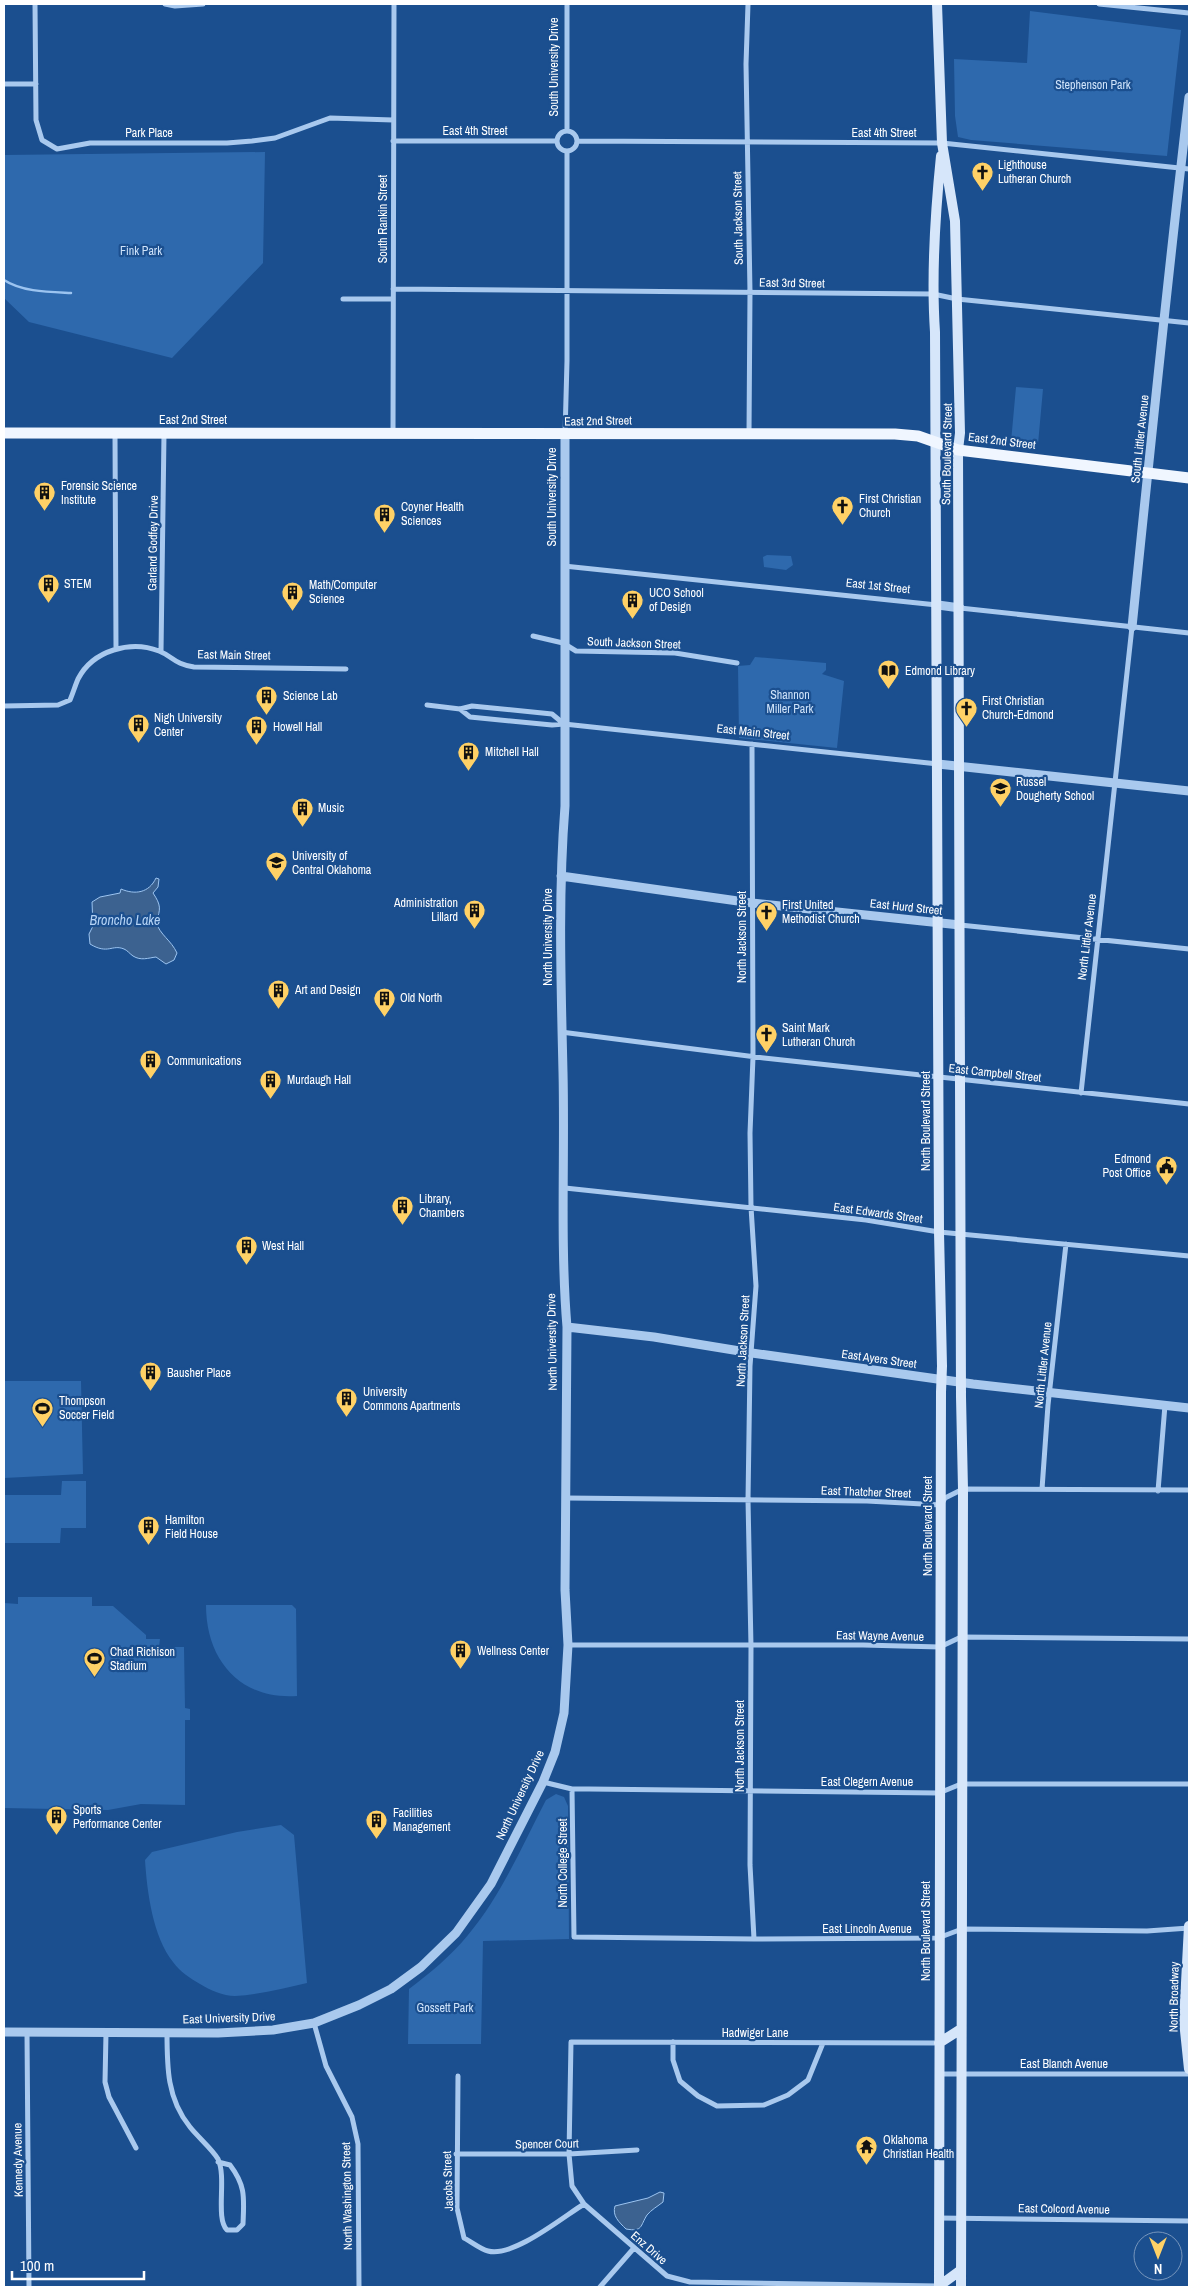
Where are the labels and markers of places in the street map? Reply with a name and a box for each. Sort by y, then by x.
place label: Lighthouse Lutheran Church [998,157,1071,187]
church icon: Lighthouse Lutheran Church [970,160,994,191]
place label: Forensic Science Institute [61,478,137,508]
building icon: Forensic Science Institute [33,481,57,512]
place label: First Christian Church [859,491,921,521]
church icon: First Christian Church [831,494,855,525]
place label: Coyner Health Sciences [401,499,464,529]
building icon: Coyner Health Sciences [373,502,397,533]
building icon: STEM [36,572,60,603]
place label: STEM [64,576,91,592]
place label: Math/Computer Science [309,577,378,607]
building icon: Math/Computer Science [281,580,305,611]
place label: UCO School of Design [649,585,704,615]
building icon: UCO School of Design [621,588,645,619]
library icon: Edmond Library [877,659,901,690]
place label: Edmond Library [905,663,975,679]
building icon: Science Lab [255,684,279,715]
place label: Science Lab [283,688,338,704]
place label: First Christian Church-Edmond [982,693,1054,723]
church icon: First Christian Church-Edmond [954,696,978,727]
place label: Nigh University Center [154,710,222,740]
building icon: Nigh University Center [126,713,150,744]
building icon: Howell Hall [245,715,269,746]
place label: Howell Hall [273,719,322,735]
building icon: Mitchell Hall [457,740,481,771]
place label: Mitchell Hall [485,744,539,760]
place label: Russel Dougherty School [1016,774,1094,804]
school or university icon: Russel Dougherty School [988,777,1012,808]
building icon: Music [290,796,314,827]
place label: Music [318,800,344,816]
place label: University of Central Oklahoma [292,848,372,878]
school or university icon: University of Central Oklahoma [264,851,288,882]
place label: Administration Lillard [393,895,458,925]
place label: First United Methodist Church [782,897,860,927]
building icon: Administration Lillard [462,898,486,929]
church icon: First United Methodist Church [754,900,778,931]
building icon: Art and Design [267,978,291,1009]
place label: Art and Design [294,982,361,998]
building icon: Old North [372,986,396,1017]
place label: Old North [400,990,442,1006]
place label: Saint Mark Lutheran Church [782,1020,855,1050]
church icon: Saint Mark Lutheran Church [754,1023,778,1054]
building icon: Communications [139,1049,163,1080]
place label: Communications [167,1053,241,1069]
building icon: Murdaugh Hall [259,1068,283,1099]
place label: Murdaugh Hall [287,1072,351,1088]
place label: Edmond Post Office [1102,1151,1151,1181]
public building icon: Edmond Post Office [1155,1154,1179,1185]
place label: Library, Chambers [419,1191,464,1221]
building icon: Library, Chambers [391,1194,415,1225]
building icon: West Hall [234,1234,258,1265]
place label: West Hall [262,1238,304,1254]
building icon: Bausher Place [139,1361,163,1392]
place label: Bausher Place [167,1365,231,1381]
place label: University Commons Apartments [363,1384,460,1414]
building icon: University Commons Apartments [335,1387,359,1418]
place label: Thompson Soccer Field [59,1393,114,1423]
sports icon: Thompson Soccer Field [31,1396,55,1427]
place label: Hamilton Field House [165,1512,218,1542]
building icon: Hamilton Field House [137,1515,161,1546]
building icon: Wellness Center [449,1639,473,1670]
place label: Wellness Center [477,1643,550,1659]
place label: Chad Richison Stadium [110,1644,175,1674]
sports icon: Chad Richison Stadium [82,1647,106,1678]
place label: Sports Performance Center [73,1802,162,1832]
building icon: Sports Performance Center [45,1805,69,1836]
place label: Facilities Management [393,1805,451,1835]
building icon: Facilities Management [365,1808,389,1839]
place label: Oklahoma Christian Health [883,2132,954,2162]
temple icon: Oklahoma Christian Health [855,2135,879,2166]

